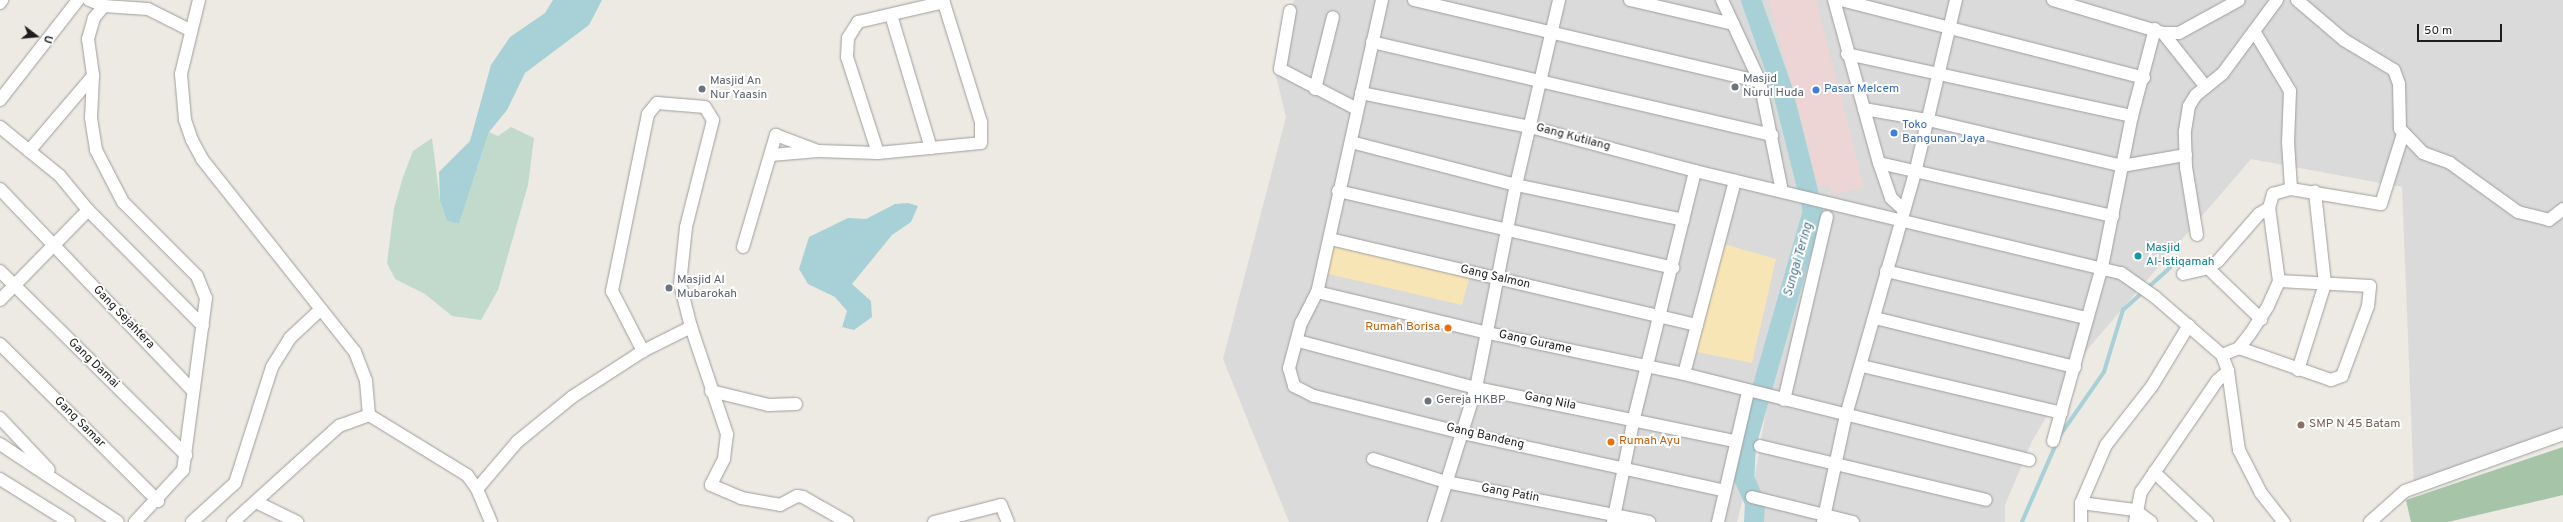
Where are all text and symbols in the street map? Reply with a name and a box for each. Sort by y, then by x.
north arrow [16,16,56,56]
scale bar [2419,16,2504,42]
text: 50 m [2424,23,2452,39]
text: U [40,34,55,45]
place label: Masjid Nurul Huda [1743,73,1804,101]
place label: Masjid An Nur Yaasin [710,75,768,103]
marker: Masjid Nurul Huda [1730,82,1740,92]
place label: Pasar Melcem [1824,83,1899,97]
marker: Masjid An Nur Yaasin [697,84,707,94]
marker: Pasar Melcem [1811,85,1821,95]
place label: Toko Bangunan Jaya [1902,119,1985,147]
street label: Gang Kutilang [1534,121,1612,155]
marker: Toko Bangunan Jaya [1889,128,1899,138]
water label: Sungai Tering [1781,221,1817,299]
place label: Masjid Al-Istiqamah [2146,242,2215,270]
marker: Masjid Al-Istiqamah [2133,251,2143,261]
street label: Gang Salmon [1458,263,1532,293]
place label: Masjid Al Mubarokah [677,274,737,302]
street label: Gang Sejahtera [89,283,157,353]
marker: Masjid Al Mubarokah [664,283,674,293]
place label: Rumah Borisa [1365,321,1440,335]
marker: Rumah Borisa [1443,323,1453,333]
street label: Gang Gurame [1497,328,1573,358]
street label: Gang Damai [65,336,121,392]
street label: Gang Nila [1523,390,1577,414]
street label: Gang Samar [50,394,108,452]
place label: Gereja HKBP [1436,394,1505,408]
marker: Gereja HKBP [1423,396,1433,406]
place label: SMP N 45 Batam [2309,418,2400,432]
marker: SMP N 45 Batam [2296,420,2306,430]
street label: Gang Bandeng [1445,421,1525,453]
place label: Rumah Ayu [1619,435,1680,449]
marker: Rumah Ayu [1606,437,1616,447]
street label: Gang Patin [1480,482,1540,506]

